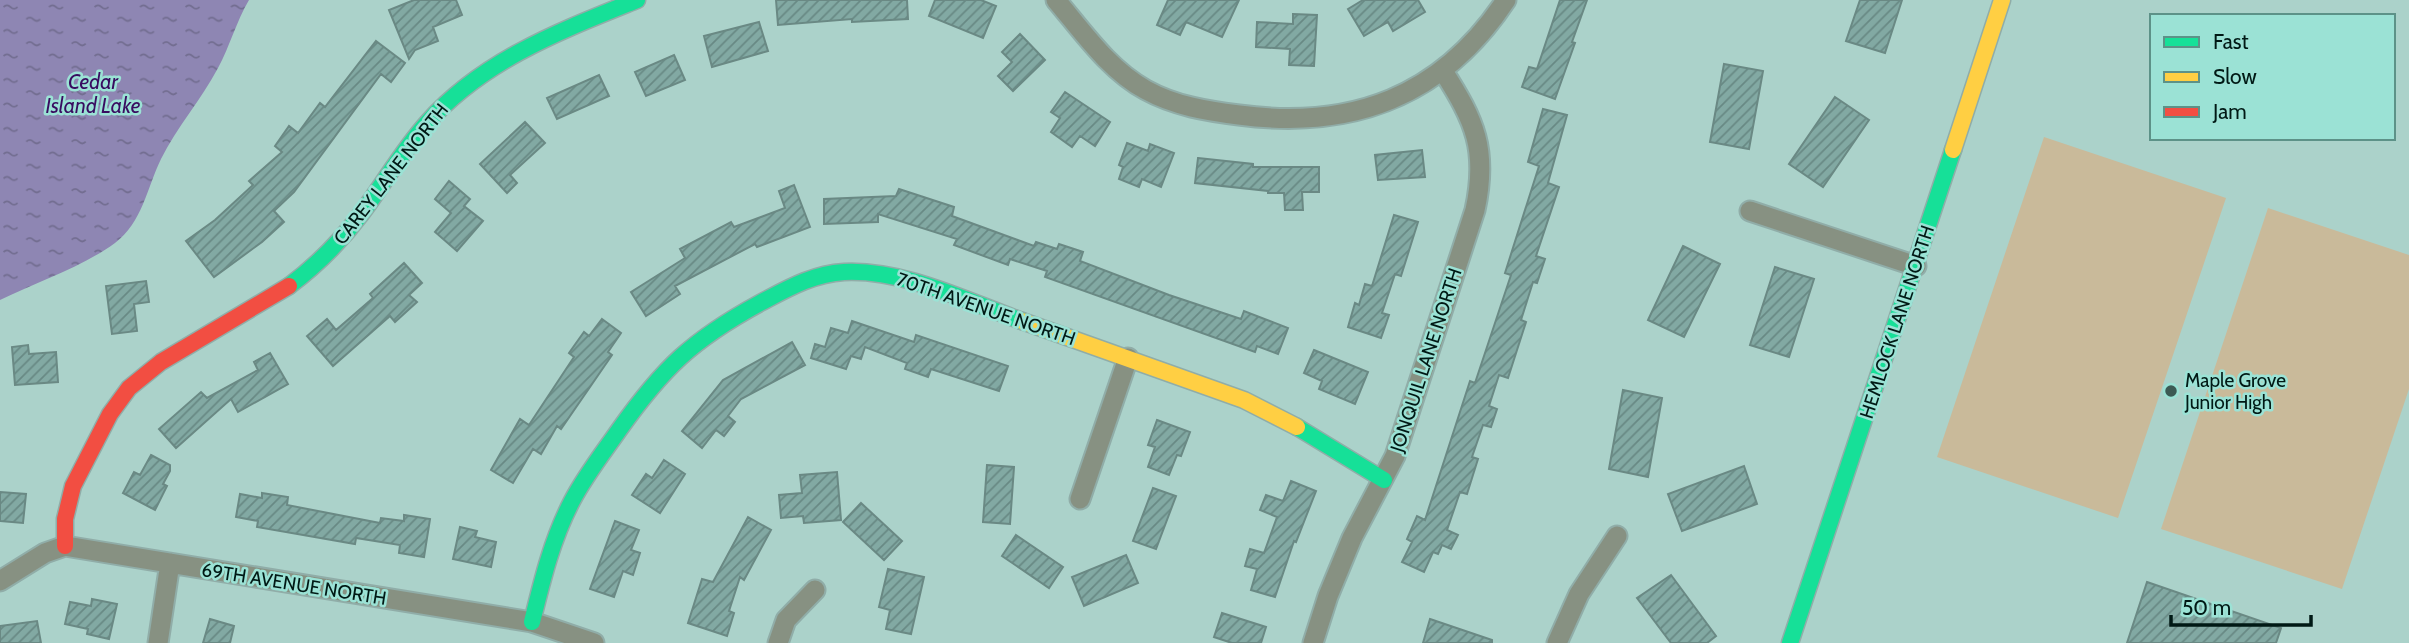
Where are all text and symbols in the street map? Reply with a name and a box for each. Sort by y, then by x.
legend [2150,14,2395,140]
text: Fast [2213,29,2249,54]
text: Slow [2213,64,2257,89]
water label: Cedar Island Lake [46,69,141,118]
street label: CAREY LANE NORTH [329,99,453,249]
text: Jam [2212,99,2247,124]
street label: HEMLOCK LANE NORTH [1855,222,1939,422]
street label: JONQUIL LANE NORTH [1385,265,1467,456]
street label: 70TH AVENUE NORTH [894,268,1078,350]
place label: Maple Grove Junior High [2184,369,2286,414]
marker: Maple Grove Junior High [2163,383,2179,399]
street label: 69TH AVENUE NORTH [200,558,388,610]
scale bar [2171,584,2311,628]
text: 50 m [2182,595,2231,620]

